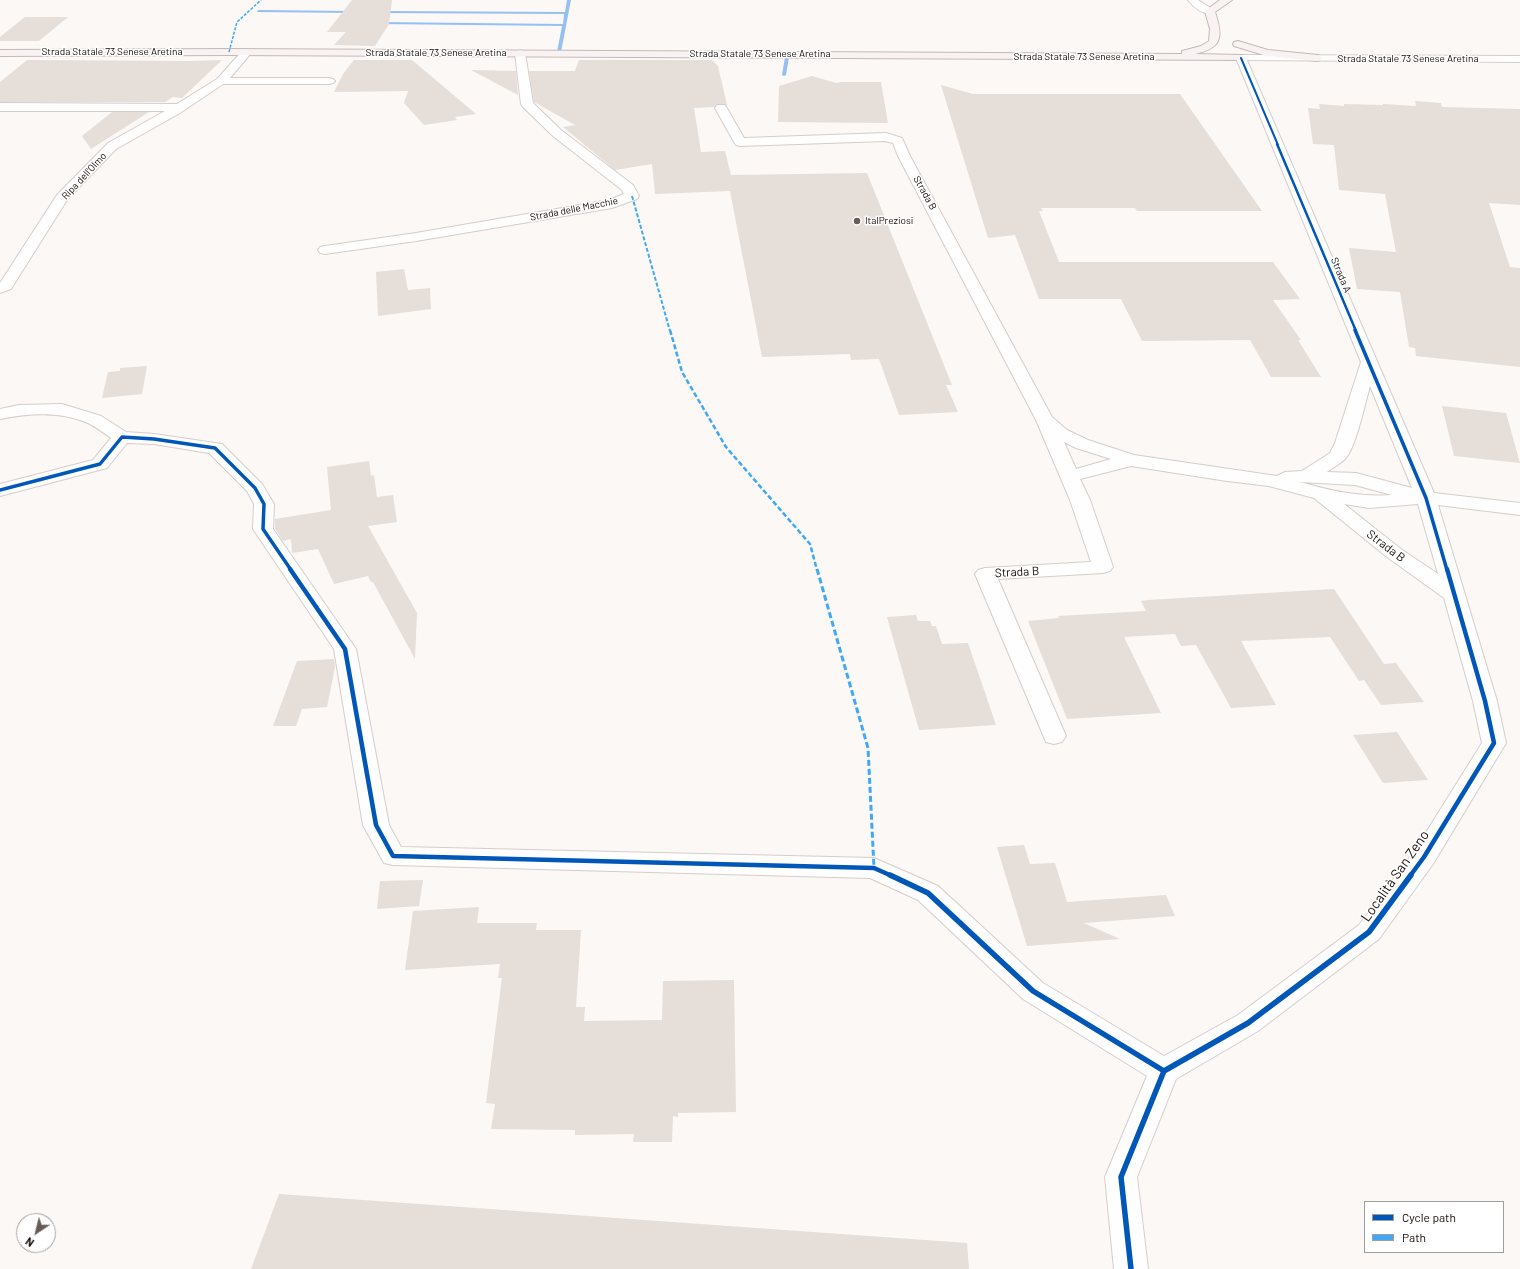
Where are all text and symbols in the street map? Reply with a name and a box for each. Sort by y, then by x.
street label: Strada Statale 73 Senese Aretina [41,46,183,58]
street label: Strada Statale 73 Senese Aretina [365,47,507,59]
street label: Strada Statale 73 Senese Aretina [689,48,831,60]
street label: Strada Statale 73 Senese Aretina [1013,51,1155,63]
street label: Strada Statale 73 Senese Aretina [1337,53,1479,65]
street label: Ripa dell'Olmo [59,150,109,202]
street label: Strada B [911,174,939,212]
street label: Strada delle Macchie [529,195,619,223]
place label: ItalPreziosi [865,215,913,227]
marker: ItalPreziosi [852,216,862,226]
street label: Strada A [1328,256,1354,294]
street label: Strada B [1364,527,1408,565]
street label: Strada B [994,564,1040,580]
street label: Località San Zeno [1357,827,1433,925]
legend [1364,1201,1504,1253]
text: Cycle path [1402,1210,1456,1224]
north arrow [16,1213,56,1253]
text: Path [1402,1230,1426,1244]
text: N [23,1235,36,1250]

